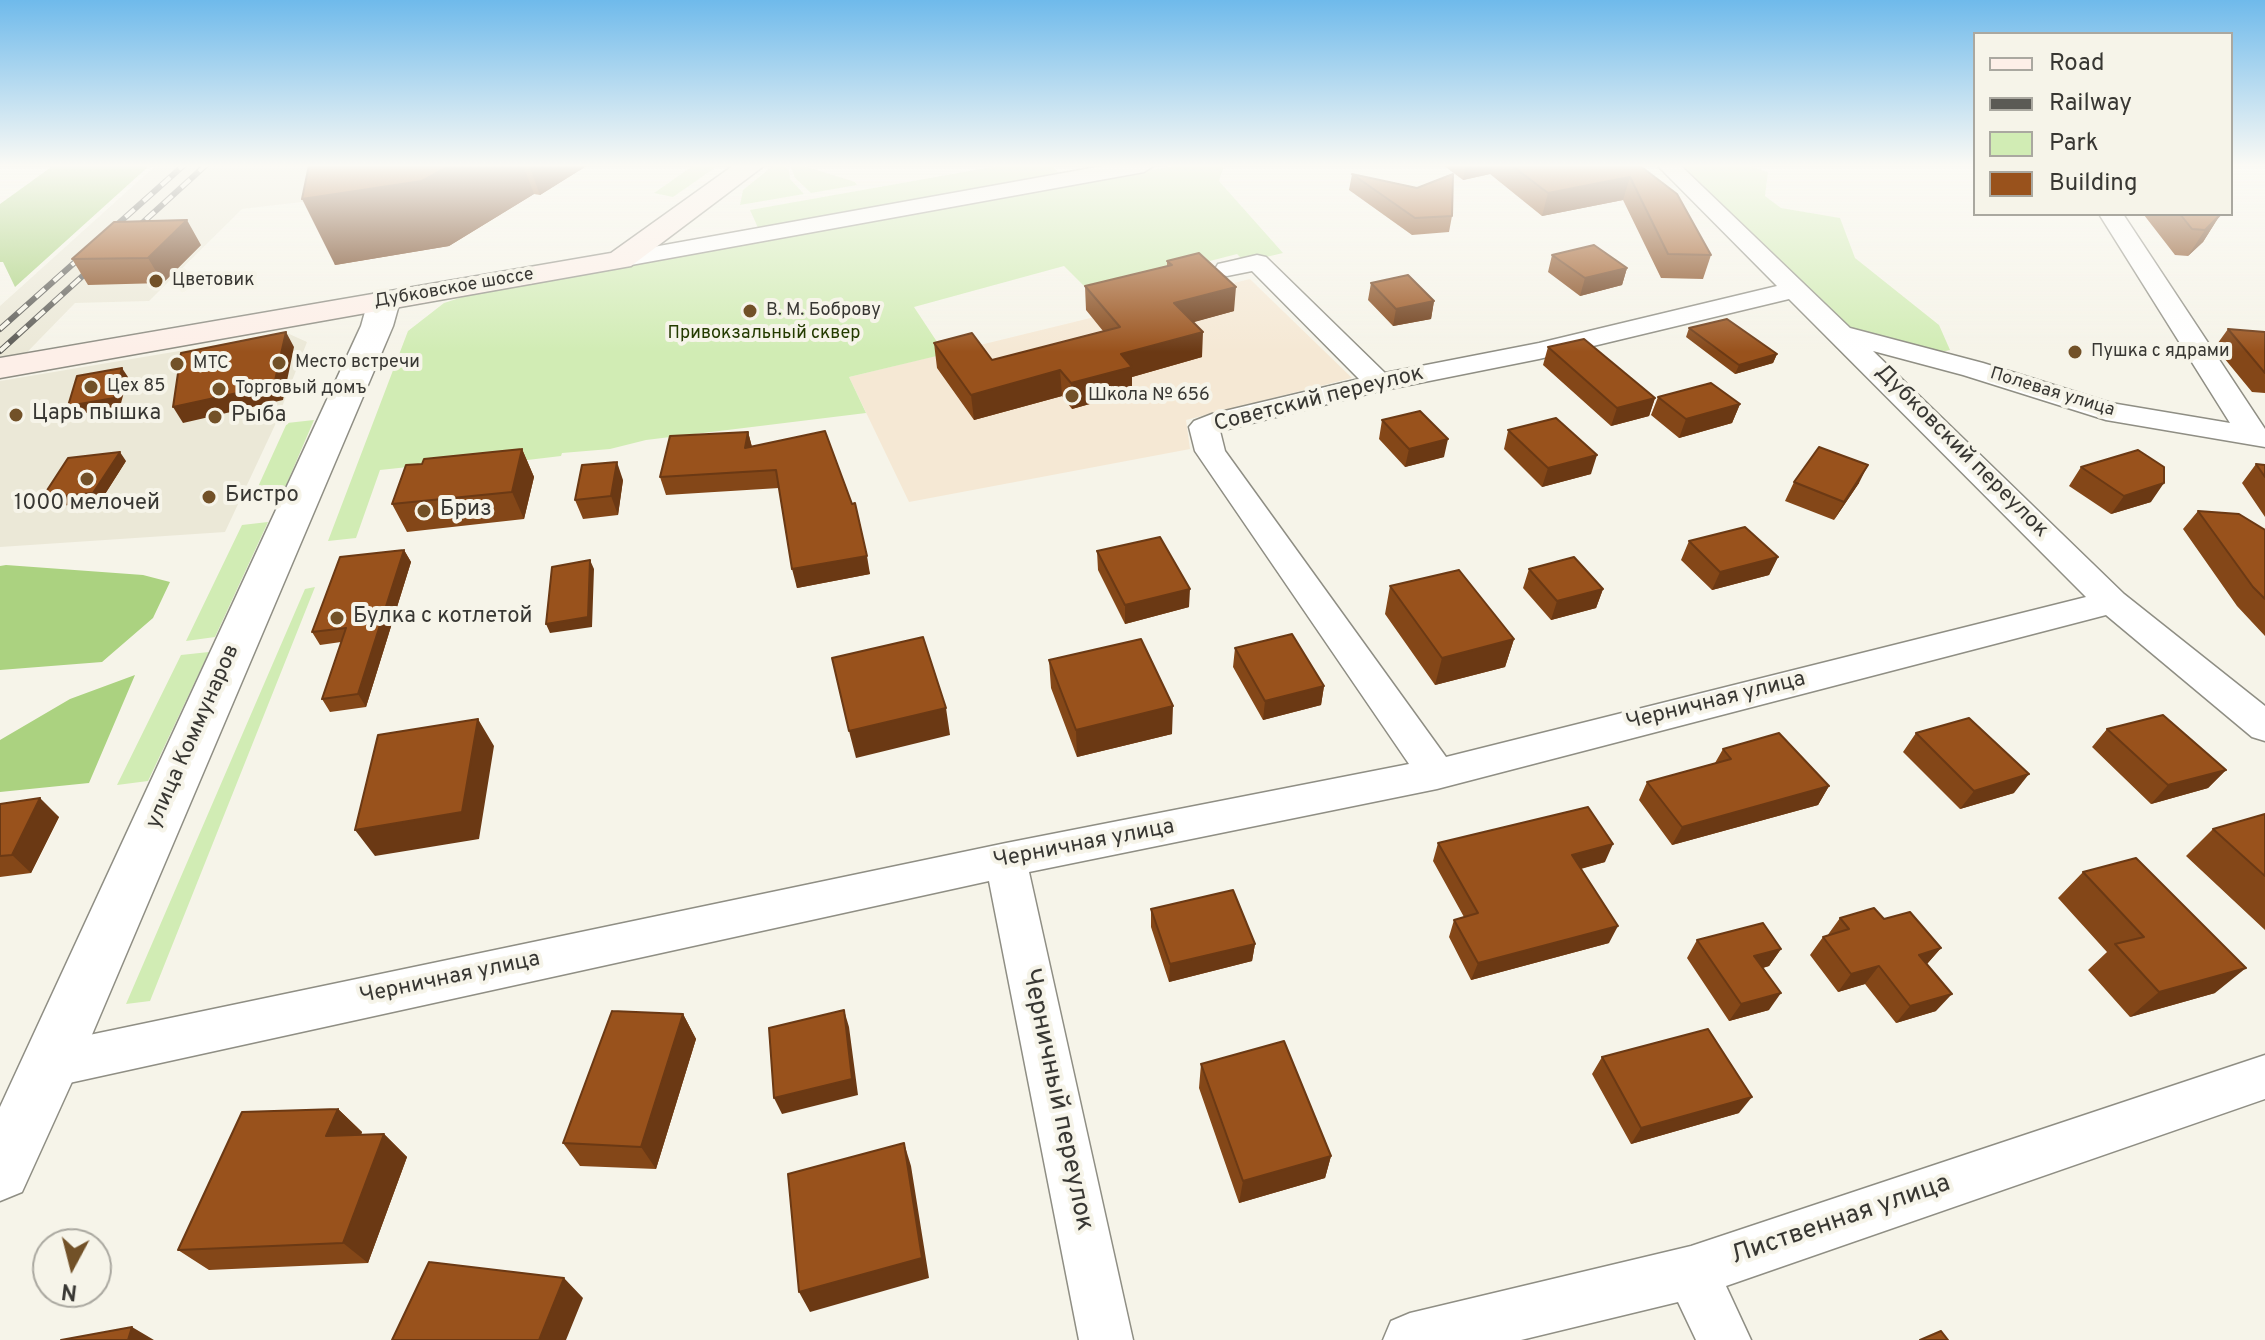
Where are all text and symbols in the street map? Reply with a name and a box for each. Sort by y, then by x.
legend [1973,32,2233,216]
text: Road [2049,49,2105,79]
text: Railway [2049,89,2132,119]
text: Park [2049,129,2099,159]
text: Building [2049,169,2138,199]
street label: Дубковское шоссе [373,264,535,314]
place label: Цветовик [172,270,254,292]
marker: Цветовик [147,272,165,290]
place label: В. М. Боброву [766,300,881,322]
marker: В. М. Боброву [741,302,759,320]
park label: Привокзальный сквер [668,323,860,345]
place label: Пушка с ядрами [2091,341,2230,363]
marker: Пушка с ядрами [2066,343,2084,361]
place label: Место встречи [295,352,420,374]
place label: МТС [193,353,229,375]
marker: Место встречи [270,354,288,372]
marker: МТС [168,355,186,373]
street label: Дубковский переулок [1869,360,2053,544]
street label: Советский переулок [1211,361,1427,439]
street label: Полевая улица [1987,364,2117,422]
place label: Цех 85 [107,376,165,398]
marker: Цех 85 [82,378,100,396]
place label: Торговый домъ [235,378,367,400]
marker: Торговый домъ [210,380,228,398]
place label: Школа № 656 [1088,385,1210,407]
marker: Школа № 656 [1063,387,1081,405]
place label: Царь пышка [32,402,161,428]
place label: Рыба [231,404,286,430]
marker: Царь пышка [7,406,25,424]
marker: Рыба [206,408,224,426]
marker: 1000 мелочей [78,470,96,488]
place label: Бистро [225,484,299,510]
marker: Бистро [200,488,218,506]
place label: 1000 мелочей [14,492,160,518]
place label: Бриз [440,498,492,524]
marker: Бриз [415,502,433,520]
place label: Булка с котлетой [353,605,533,631]
marker: Булка с котлетой [328,609,346,627]
street label: улица Коммунаров [142,641,246,833]
street label: Черничная улица [1624,667,1808,737]
street label: Черничная улица [991,814,1177,876]
street label: Черничная улица [357,947,543,1011]
street label: Черничный переулок [1013,966,1099,1234]
street label: Лиственная улица [1727,1169,1955,1273]
north arrow [32,1228,112,1308]
text: N [60,1276,79,1305]

